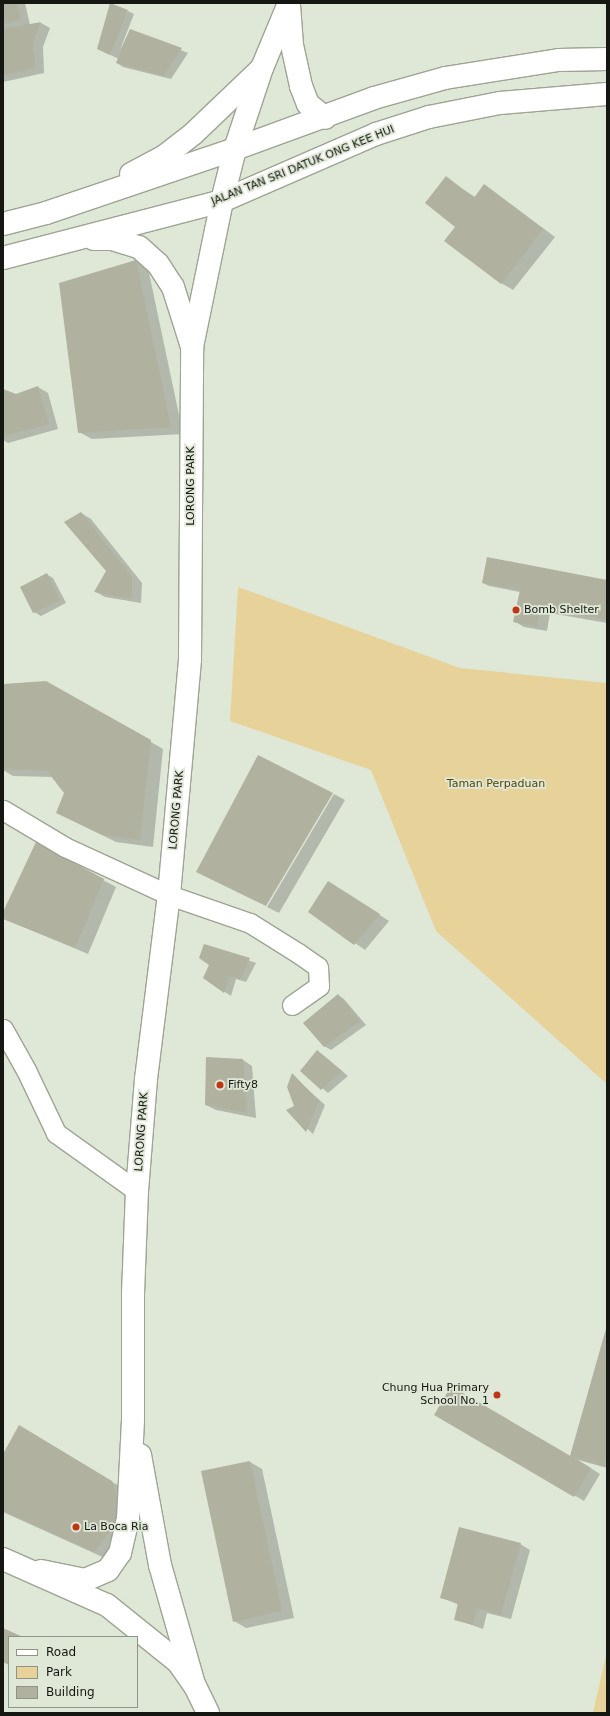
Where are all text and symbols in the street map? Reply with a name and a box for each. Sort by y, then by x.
street label: JALAN TAN SRI DATUK ONG KEE HUI [210,123,396,209]
street label: LORONG PARK [184,446,198,526]
place label: Bomb Shelter [524,603,599,617]
marker: Bomb Shelter [511,605,521,615]
street label: LORONG PARK [167,770,187,850]
park label: Taman Perpaduan [447,777,545,791]
place label: Fifty8 [228,1078,258,1092]
marker: Fifty8 [215,1080,225,1090]
street label: LORONG PARK [133,1092,151,1172]
place label: Chung Hua Primary School No. 1 [382,1382,489,1408]
marker: Chung Hua Primary School No. 1 [492,1390,502,1400]
place label: La Boca Ria [84,1520,148,1534]
marker: La Boca Ria [71,1522,81,1532]
legend [8,1636,138,1708]
text: Road [46,1645,76,1659]
text: Park [46,1665,72,1679]
text: Building [46,1685,95,1699]

